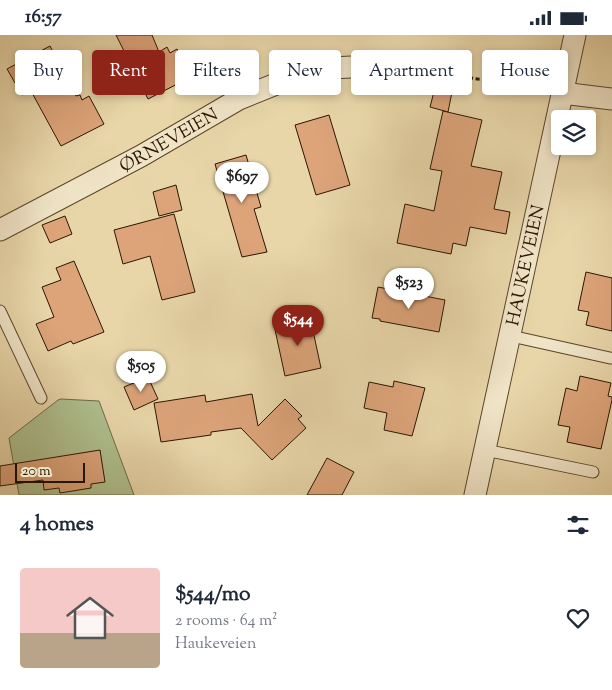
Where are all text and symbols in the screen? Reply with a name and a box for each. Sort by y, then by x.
text: 16:57 [25,4,62,31]
chip: Buy [15,50,82,95]
chip: Rent [92,50,165,95]
chip: Filters [175,50,259,95]
chip: New [269,50,341,95]
chip: Apartment [351,50,472,95]
chip: House [482,50,568,95]
street label: ØRNEVEIEN [115,103,224,180]
map controls [551,110,596,155]
button: layers [551,110,596,155]
pin: $697 [212,161,272,204]
text: $697 [226,166,258,189]
street label: HAUKEVEIEN [501,203,553,329]
pin: $523 [379,267,439,310]
text: $523 [395,272,423,295]
pin: $544 [268,305,328,347]
text: $544 [283,309,313,332]
pin: $505 [111,351,171,393]
text: $505 [127,355,155,378]
scale bar [15,460,85,483]
text: 20 m [22,462,51,482]
text: 4 homes [20,510,94,540]
icon: filters [564,511,592,539]
text: $544/mo [175,580,250,610]
icon: home [60,588,120,648]
icon: heart [564,604,592,632]
text: 2 rooms · 64 m² [175,610,278,633]
text: Haukeveien [175,633,256,656]

